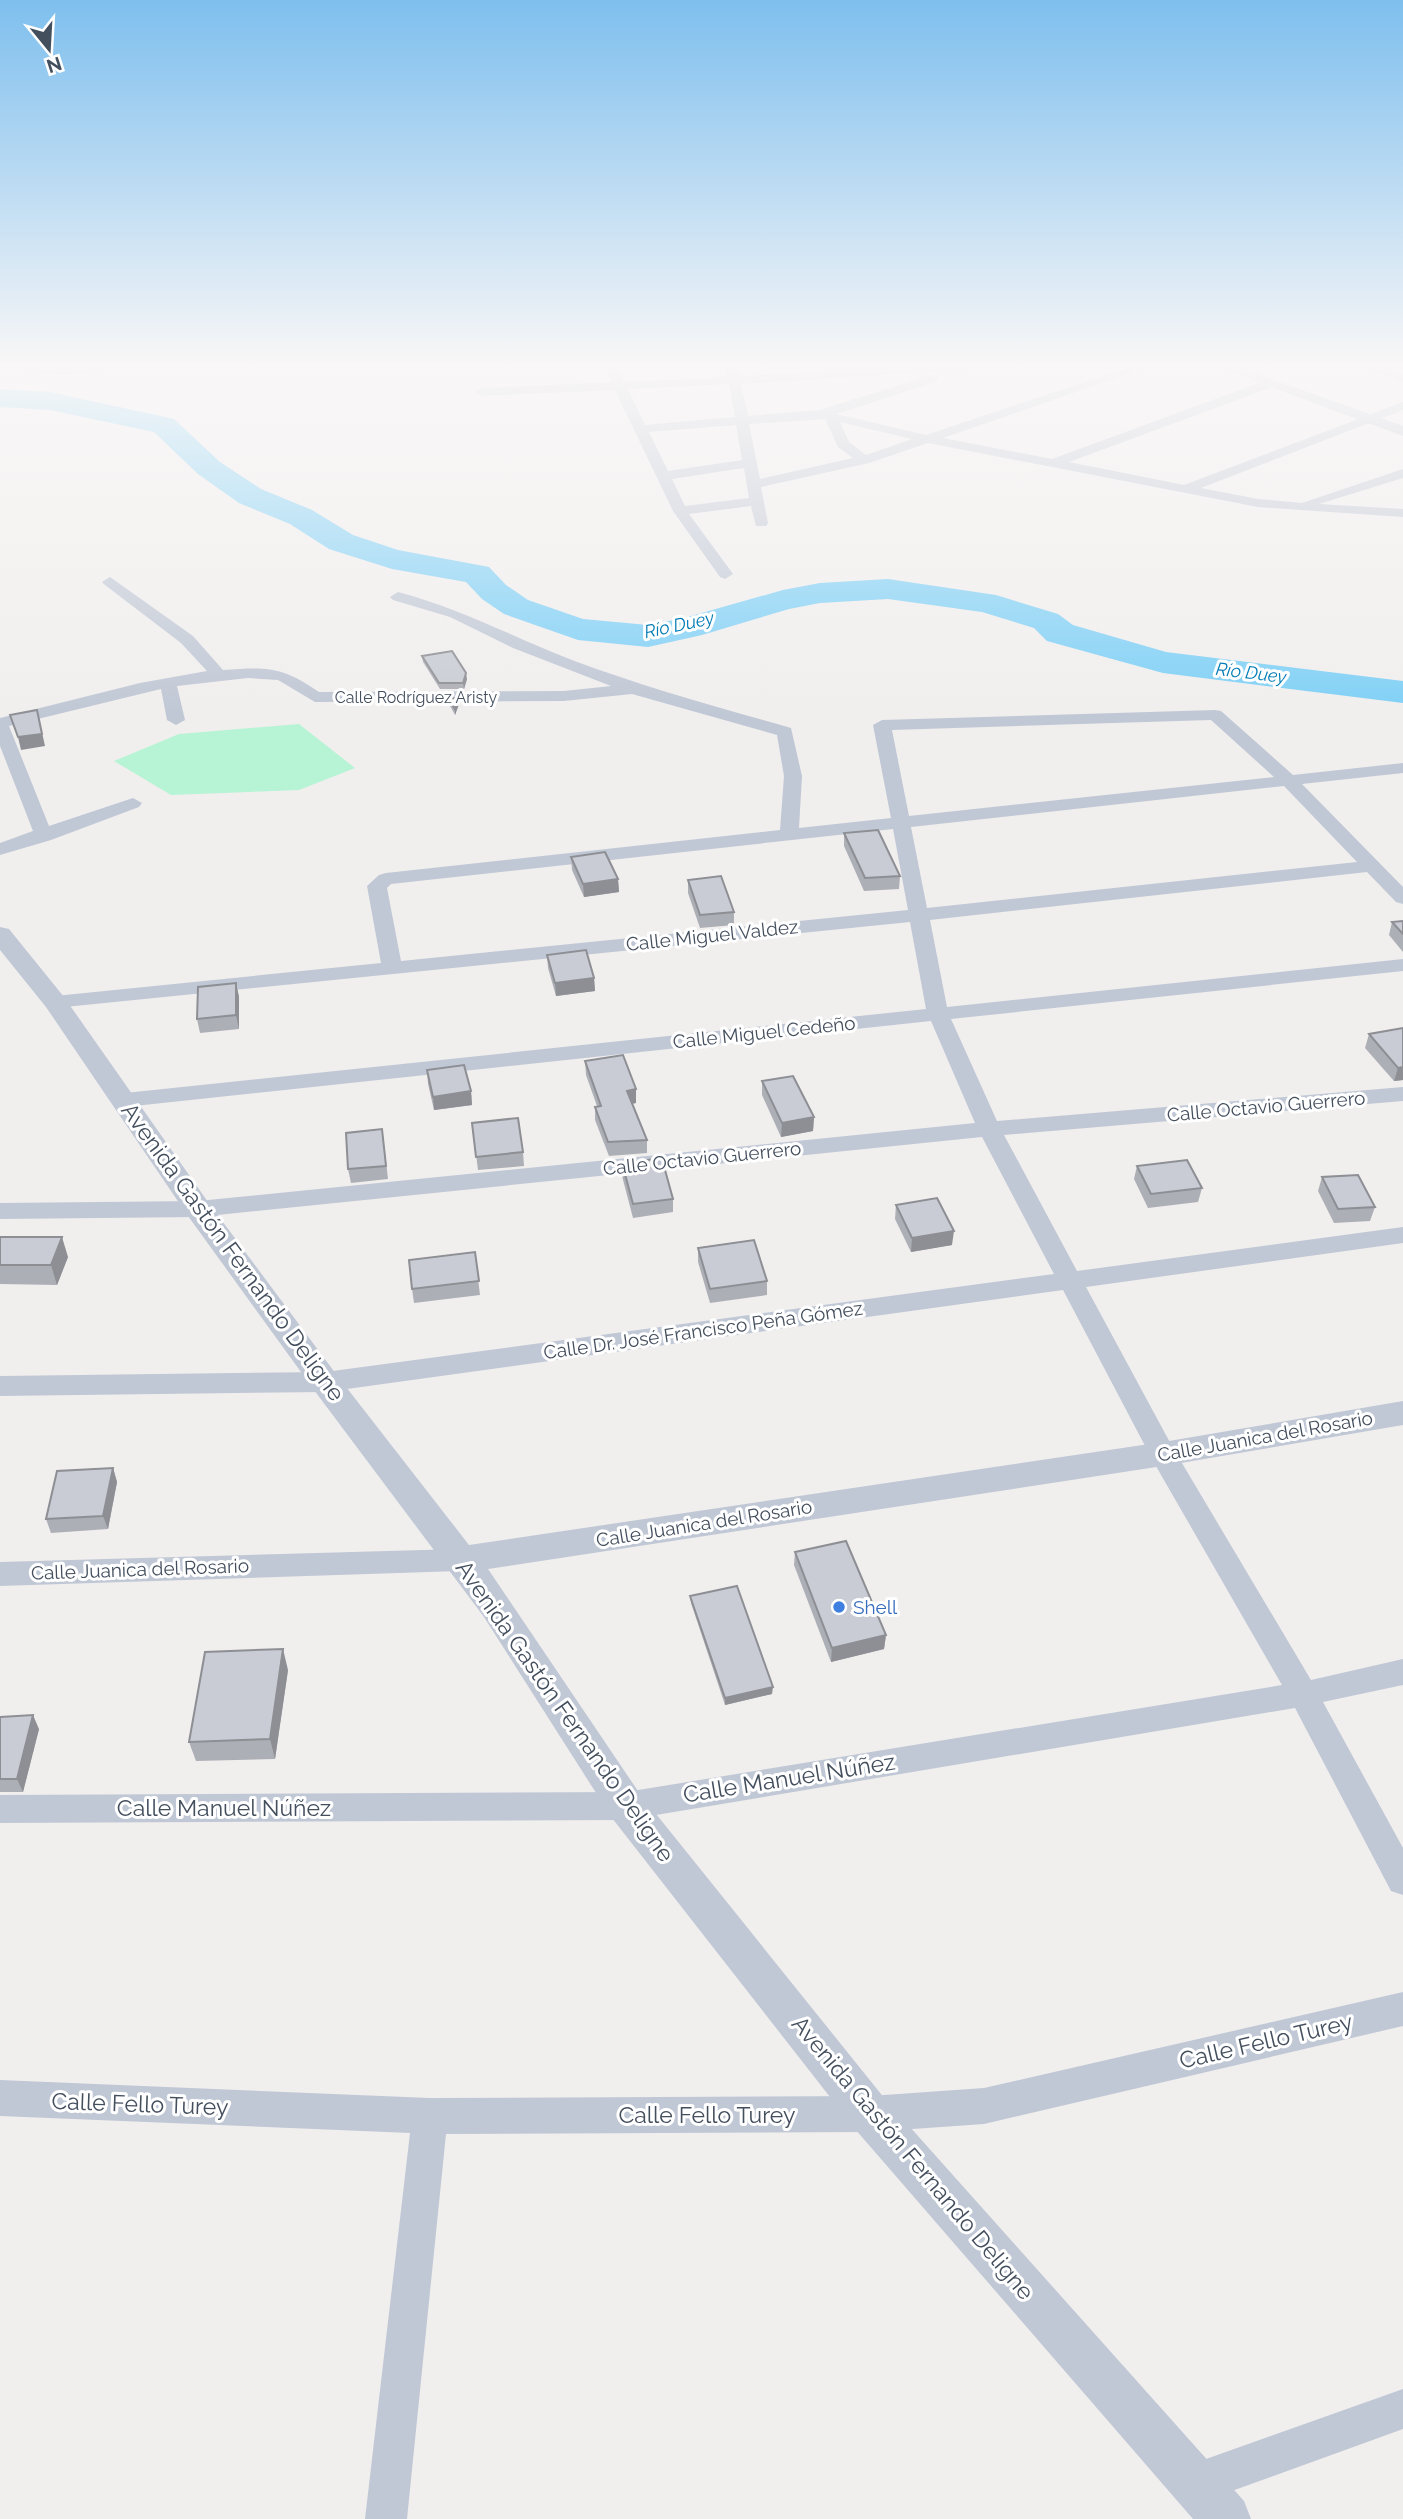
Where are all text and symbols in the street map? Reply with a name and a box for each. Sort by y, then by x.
north arrow [14,14,84,84]
text: N [44,52,65,78]
water label: Río Duey [642,607,717,642]
water label: Río Duey [1215,658,1289,687]
street label: Calle Rodríguez Aristy [335,688,498,707]
street label: Calle Miguel Valdez [625,915,799,955]
street label: Calle Miguel Cedeño [672,1011,856,1053]
street label: Calle Octavio Guerrero [1166,1086,1366,1126]
street label: Avenida Gastón Fernando Deligne [116,1097,351,1406]
street label: Calle Octavio Guerrero [602,1137,802,1179]
street label: Calle Dr. José Francisco Peña Gómez [542,1297,864,1363]
street label: Calle Juanica del Rosario [1156,1406,1374,1466]
street label: Calle Juanica del Rosario [595,1495,813,1551]
street label: Calle Juanica del Rosario [31,1554,249,1584]
street label: Avenida Gastón Fernando Deligne [451,1555,680,1867]
place label: Shell [853,1596,898,1618]
marker: Shell [831,1599,847,1615]
street label: Calle Manuel Núñez [681,1747,897,1808]
street label: Calle Manuel Núñez [117,1794,331,1821]
street label: Calle Fello Turey [1177,2007,1355,2074]
street label: Avenida Gastón Fernando Deligne [787,2010,1040,2305]
street label: Calle Fello Turey [51,2087,229,2120]
street label: Calle Fello Turey [619,2101,795,2128]

